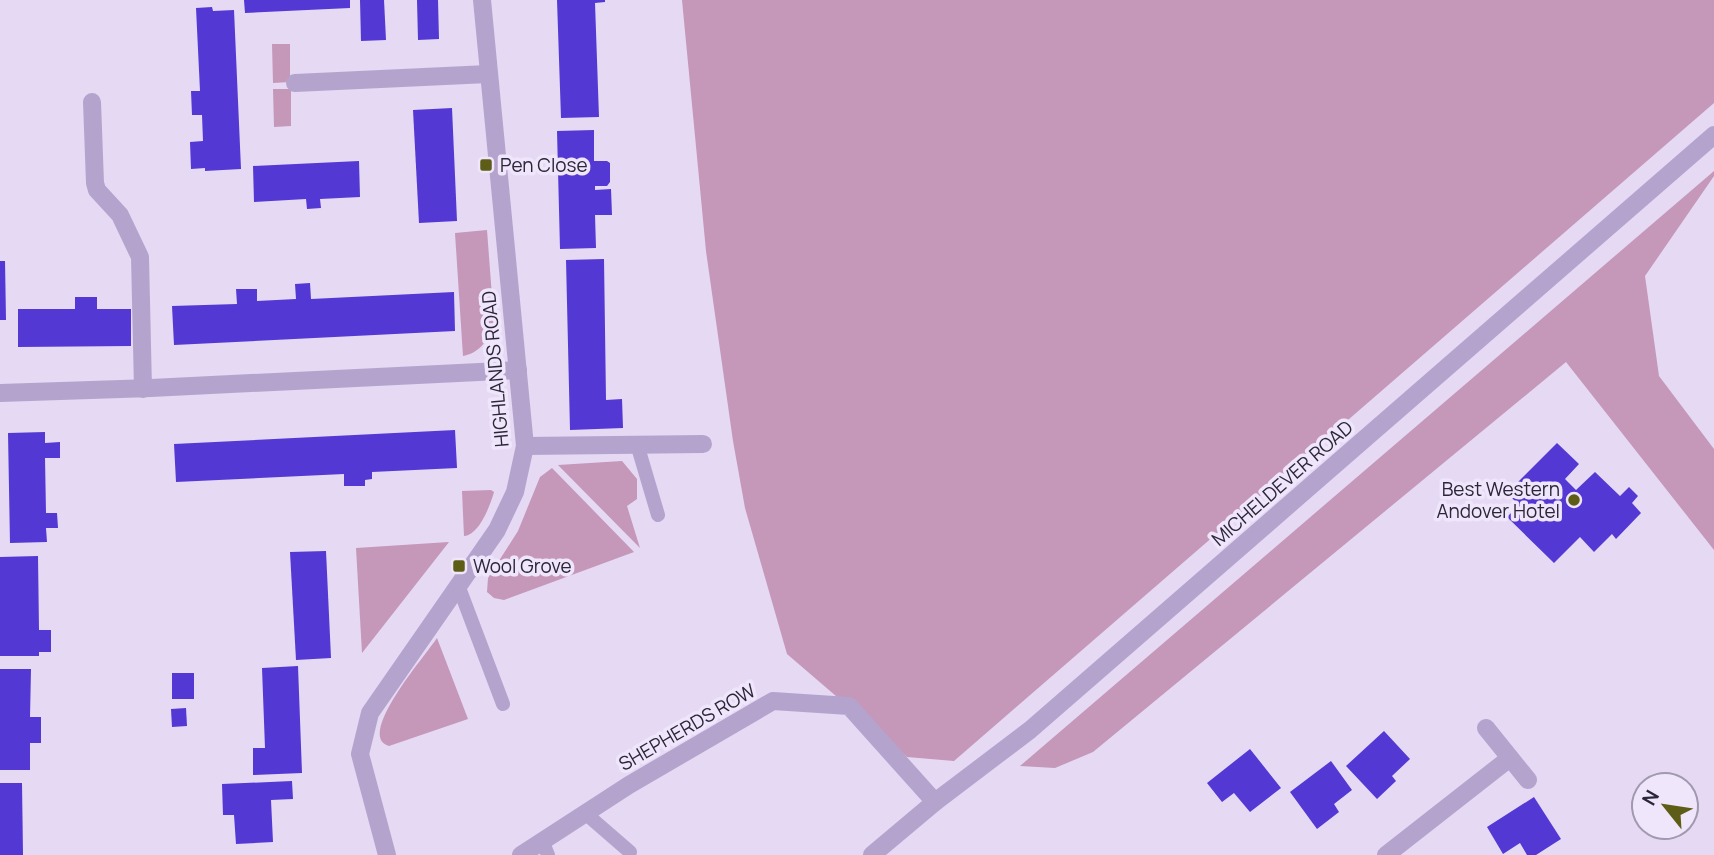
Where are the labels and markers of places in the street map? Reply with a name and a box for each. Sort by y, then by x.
place label: Pen Close [500,152,588,178]
marker: Pen Close [478,157,494,173]
place label: Best Western Andover Hotel [1437,476,1560,524]
marker: Best Western Andover Hotel [1566,492,1582,508]
place label: Wool Grove [473,553,572,579]
marker: Wool Grove [451,558,467,574]

